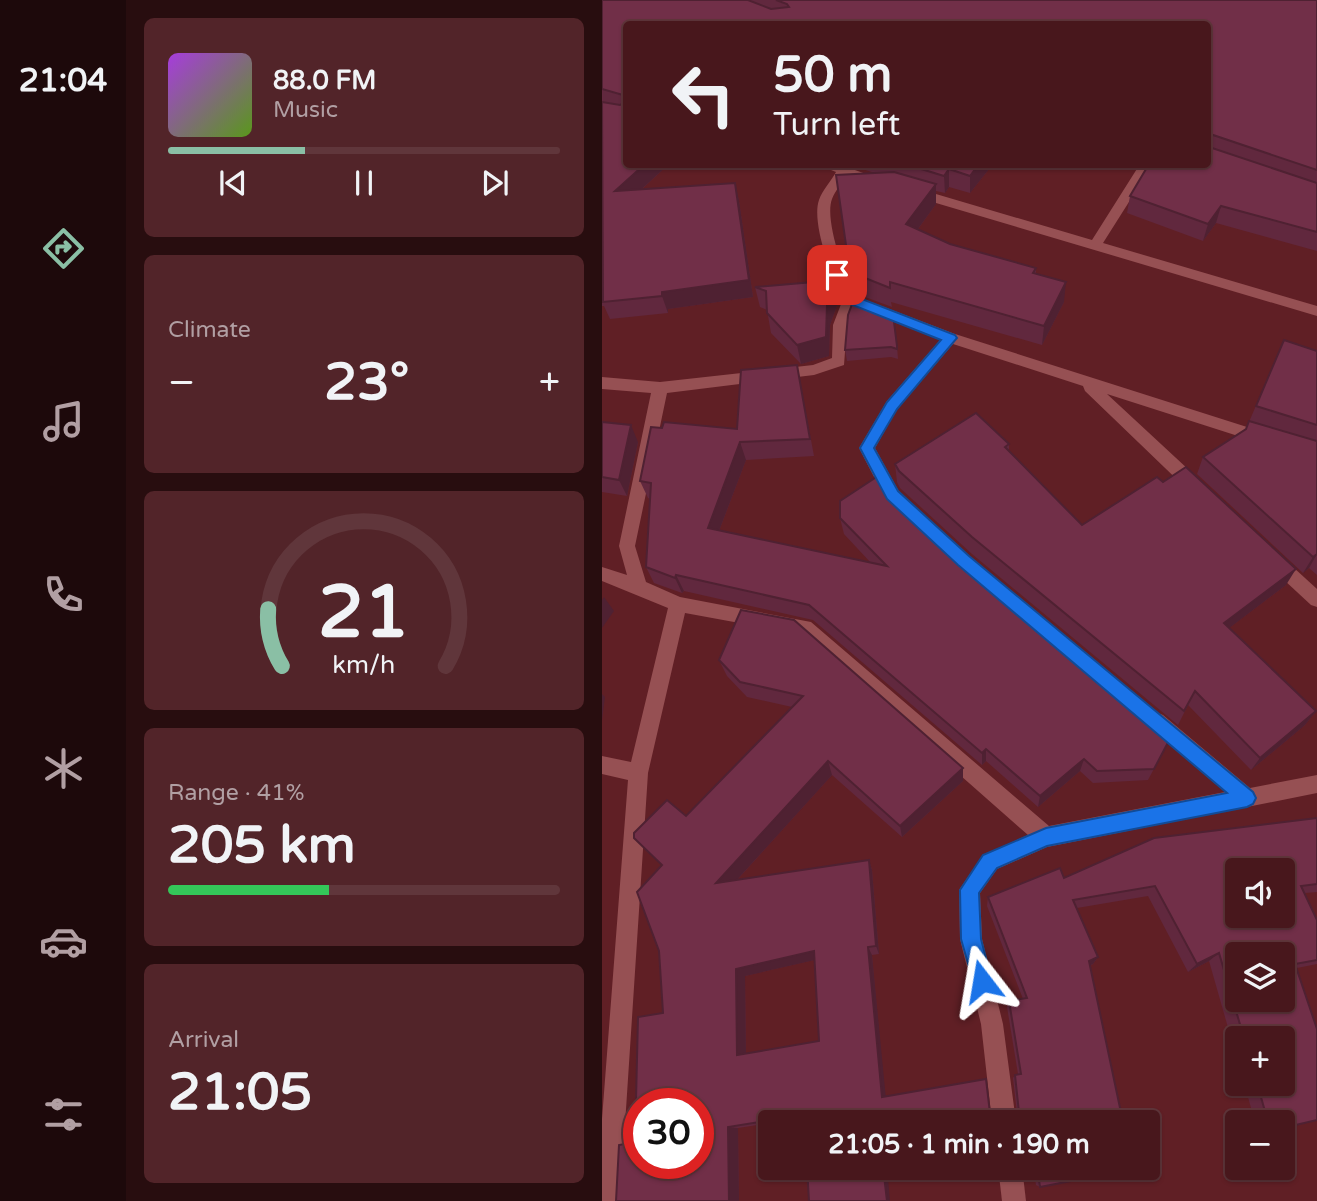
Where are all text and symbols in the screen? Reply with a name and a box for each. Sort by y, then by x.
text: 50 m [773,46,892,105]
icon: left [658,49,749,140]
text: 21:04 [19,62,107,100]
text: 88.0 FM [273,65,376,96]
text: Music [273,96,338,124]
text: Turn left [773,106,900,144]
icon: previous [214,164,252,202]
icon: pause [345,164,383,202]
icon: next [476,164,514,202]
icon: directions [39,224,88,273]
pin [807,245,867,305]
icon: arrive [818,256,856,294]
text: Climate [168,316,251,344]
text: 23° [324,351,409,414]
text: − [168,360,195,406]
text: + [539,360,560,406]
icon: music [39,397,88,446]
icon: phone [39,570,88,619]
text: 21 [318,570,410,658]
text: km/h [333,650,395,680]
icon: climate [39,744,88,793]
text: Range · 41% [168,779,304,807]
text: 205 km [168,814,356,877]
map controls [1225,858,1295,1180]
button: sound [1225,858,1295,928]
icon: car [39,917,88,966]
button: layers [1225,942,1295,1012]
position arrow [945,944,1019,1018]
text: Arrival [168,1026,239,1054]
button: + [1225,1026,1295,1096]
text: 21:05 [168,1061,312,1124]
speed limit sign: 30 [623,1088,714,1179]
icon: filters [39,1090,88,1139]
button: − [1225,1110,1295,1180]
text: 21:05 · 1 min · 190 m [828,1129,1090,1160]

